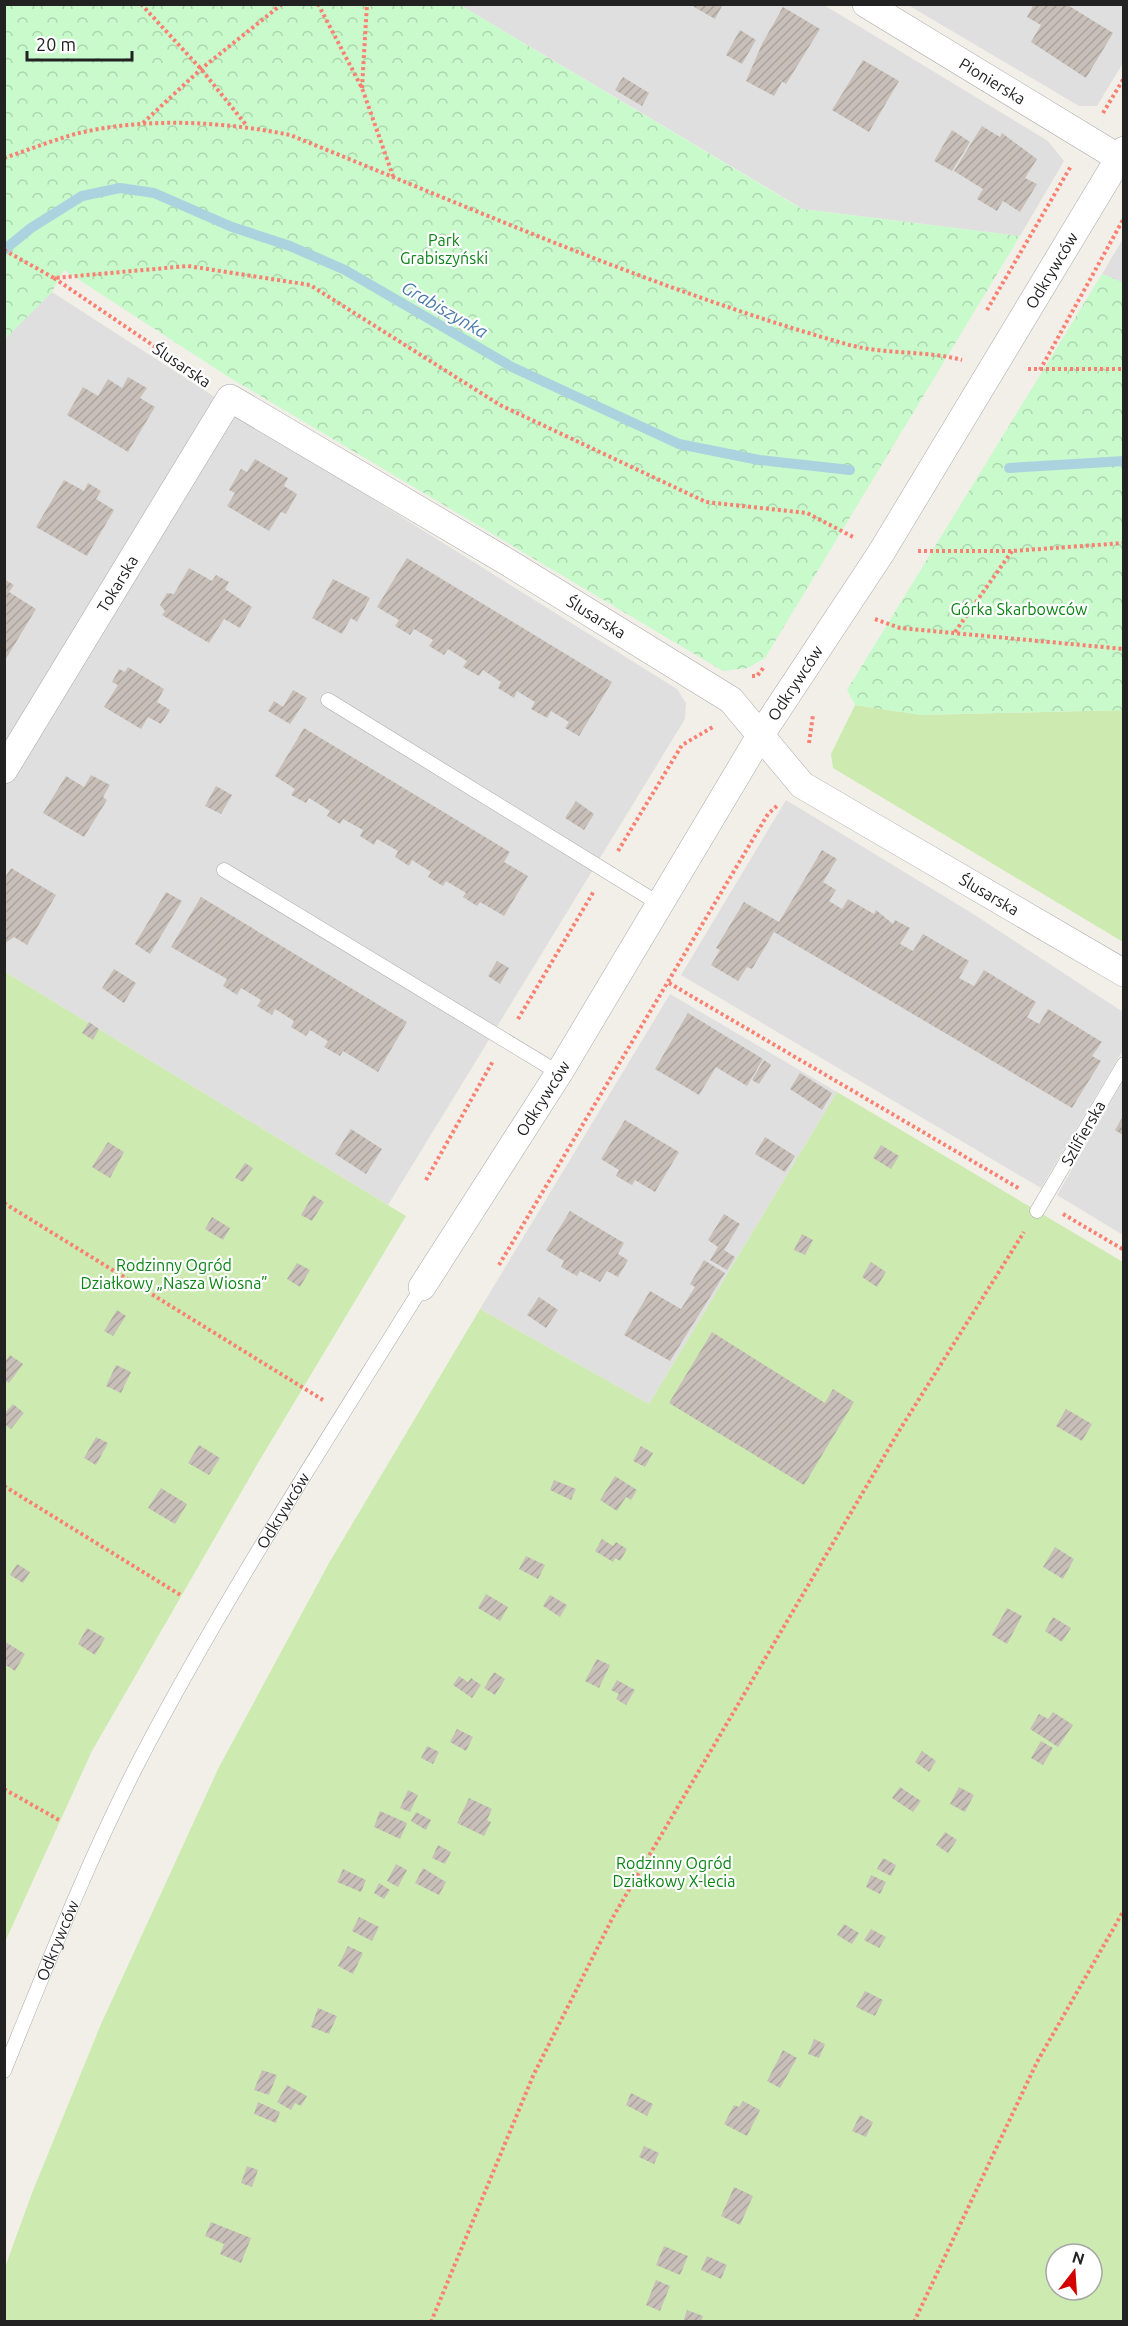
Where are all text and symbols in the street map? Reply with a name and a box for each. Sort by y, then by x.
scale bar [27,24,132,62]
text: 20 m [36,34,76,54]
street label: Pionierska [956,54,1029,108]
street label: Odkrywców [1022,228,1082,312]
park label: Park Grabiszyński [400,231,488,267]
water label: Grabiszynka [399,276,492,342]
street label: Ślusarska [150,338,215,391]
street label: Tokarska [93,552,141,615]
street label: Ślusarska [563,591,629,642]
park label: Górka Skarbowców [951,600,1088,618]
street label: Odkrywców [764,642,827,724]
street label: Ślusarska [956,869,1023,919]
street label: Odkrywców [512,1057,574,1139]
street label: Szlifierska [1057,1097,1109,1169]
park label: Rodzinny Ogród Działkowy „Nasza Wiosna” [80,1256,268,1292]
street label: Odkrywców [253,1469,313,1552]
park label: Rodzinny Ogród Działkowy X-lecia [613,1854,735,1890]
street label: Odkrywców [33,1897,82,1983]
north arrow [1044,2242,1104,2302]
text: N [1070,2247,1087,2268]

